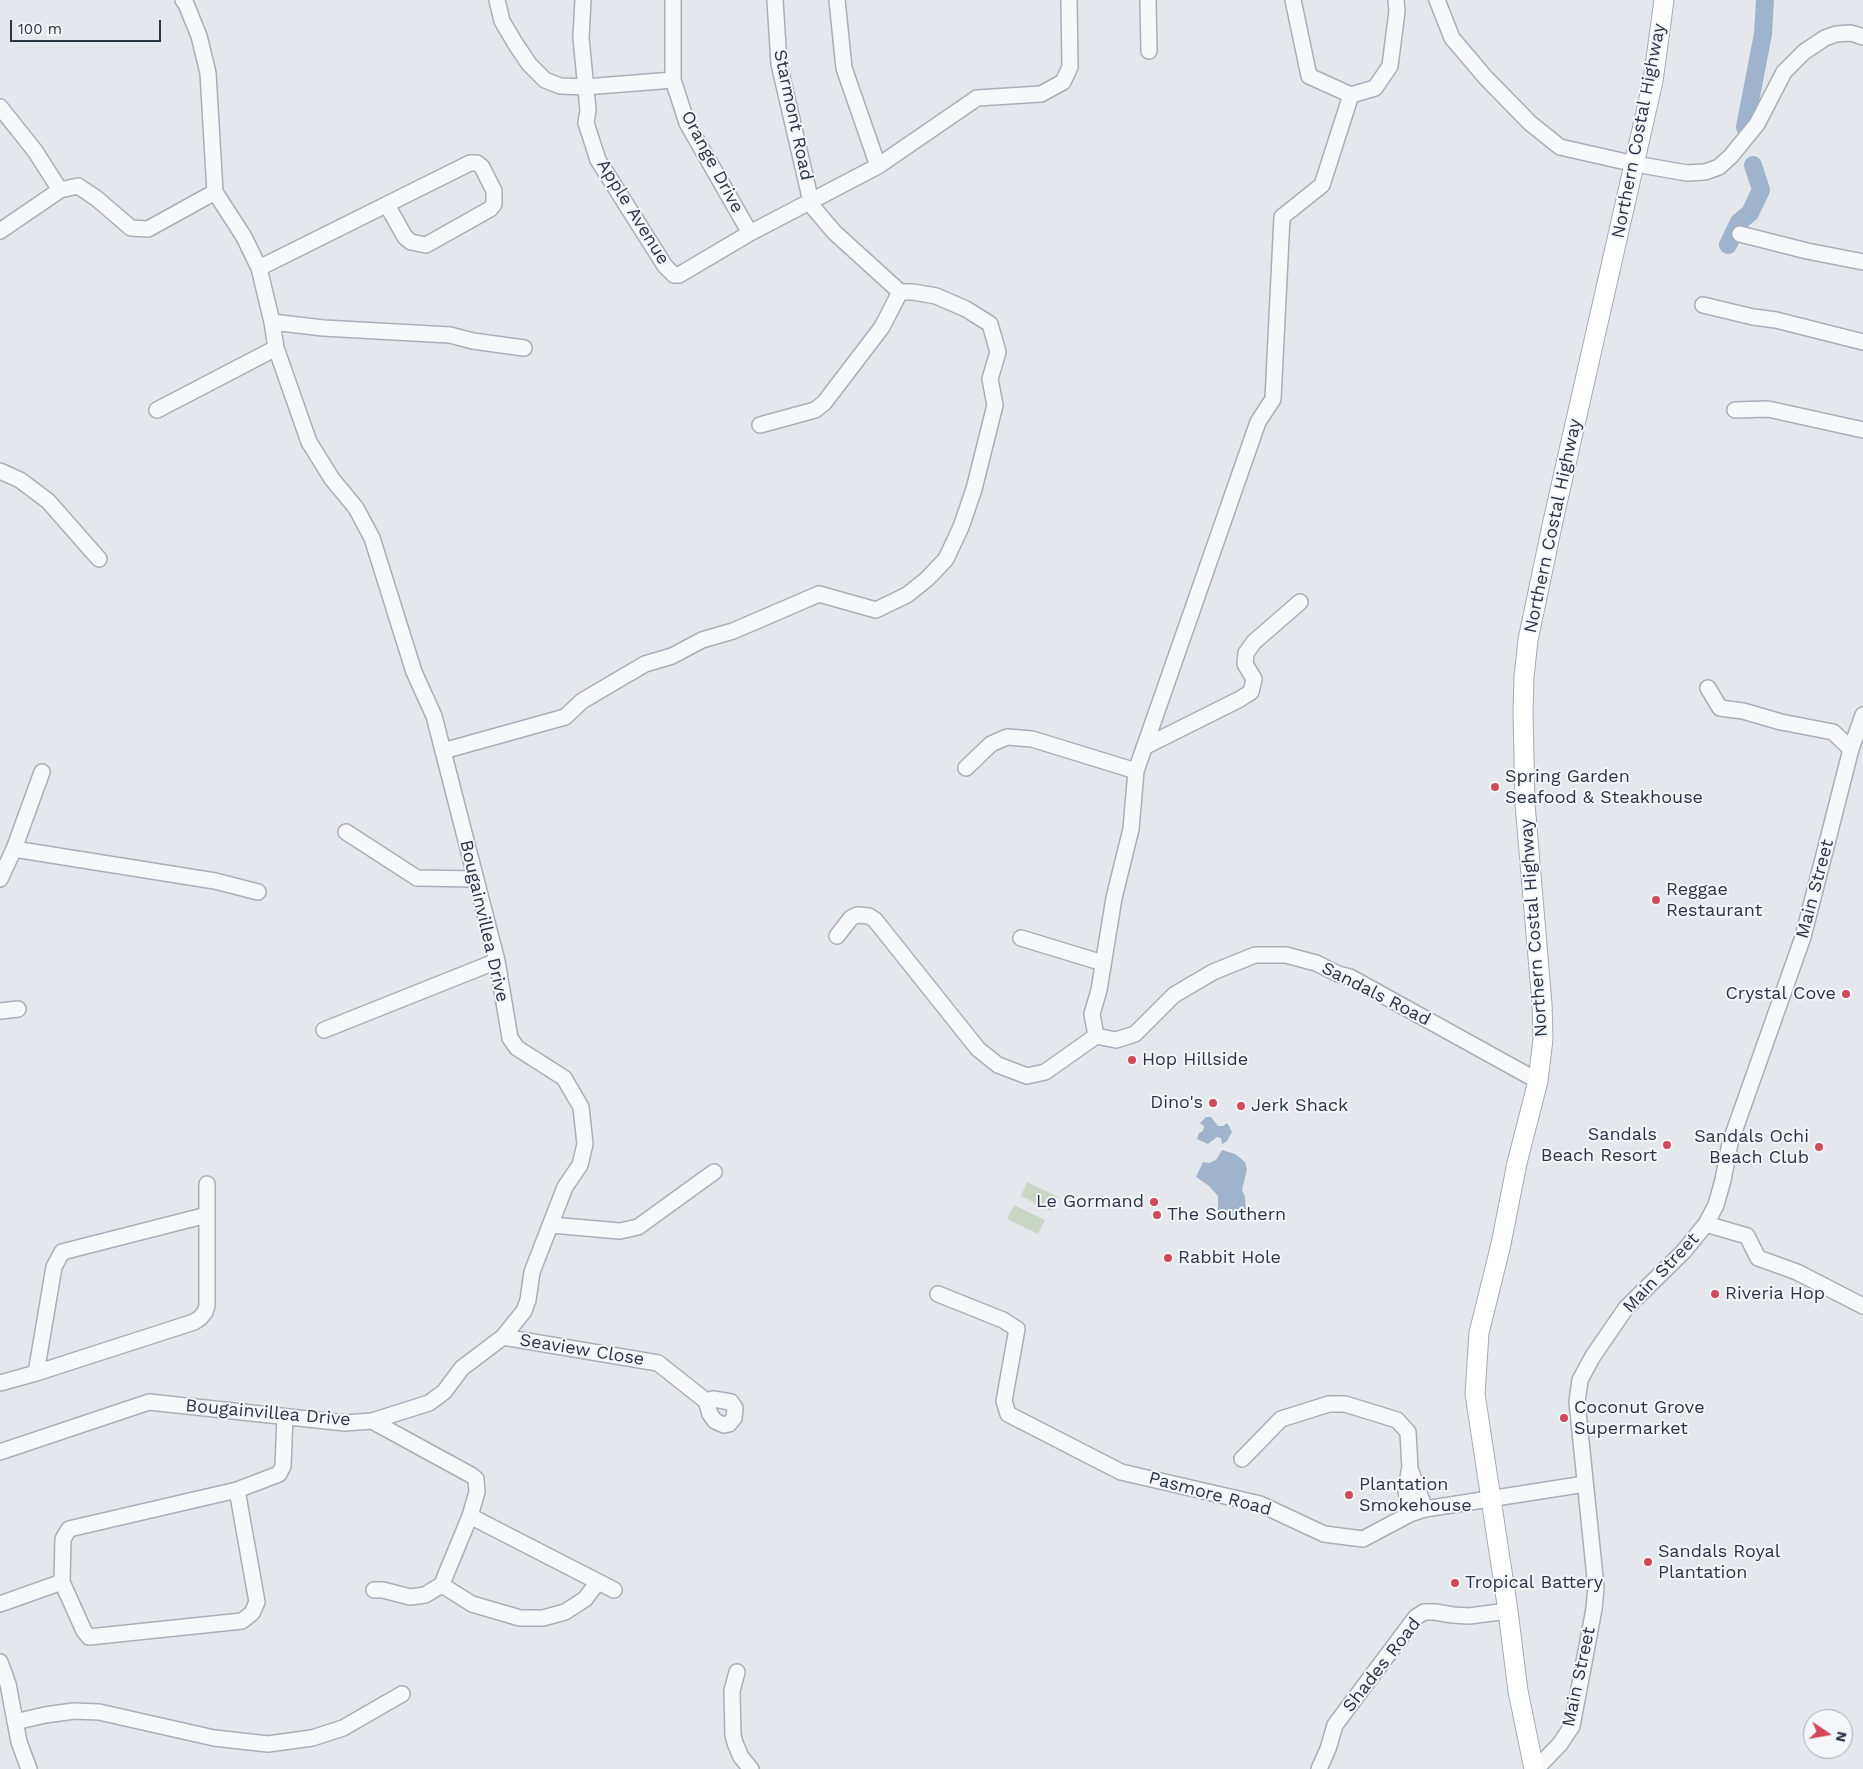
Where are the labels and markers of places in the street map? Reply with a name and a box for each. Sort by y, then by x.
place label: Spring Garden Seafood & Steakhouse [1505,766,1703,809]
marker: Spring Garden Seafood & Steakhouse [1489,781,1501,793]
place label: Reggae Restaurant [1666,879,1762,922]
marker: Reggae Restaurant [1650,894,1662,906]
place label: Crystal Cove [1725,983,1836,1005]
marker: Crystal Cove [1840,988,1852,1000]
place label: Hop Hillside [1142,1049,1248,1071]
marker: Hop Hillside [1126,1054,1138,1066]
place label: Dino's [1150,1092,1203,1114]
place label: Jerk Shack [1251,1095,1348,1117]
marker: Dino's [1207,1097,1219,1109]
marker: Jerk Shack [1235,1100,1247,1112]
place label: Sandals Beach Resort [1541,1124,1657,1166]
place label: Sandals Ochi Beach Club [1694,1126,1809,1168]
marker: Sandals Beach Resort [1661,1139,1673,1151]
marker: Sandals Ochi Beach Club [1813,1141,1825,1153]
place label: Le Gormand [1036,1191,1144,1213]
marker: Le Gormand [1148,1196,1160,1208]
place label: The Southern [1167,1204,1286,1226]
marker: The Southern [1151,1209,1163,1221]
place label: Rabbit Hole [1178,1247,1281,1269]
marker: Rabbit Hole [1162,1252,1174,1264]
place label: Riveria Hop [1725,1283,1825,1305]
marker: Riveria Hop [1709,1288,1721,1300]
place label: Coconut Grove Supermarket [1574,1397,1705,1440]
marker: Coconut Grove Supermarket [1558,1412,1570,1424]
place label: Plantation Smokehouse [1359,1474,1472,1516]
marker: Plantation Smokehouse [1343,1489,1355,1501]
place label: Sandals Royal Plantation [1658,1541,1780,1584]
marker: Sandals Royal Plantation [1642,1556,1654,1568]
place label: Tropical Battery [1465,1572,1603,1594]
marker: Tropical Battery [1449,1577,1461,1589]

